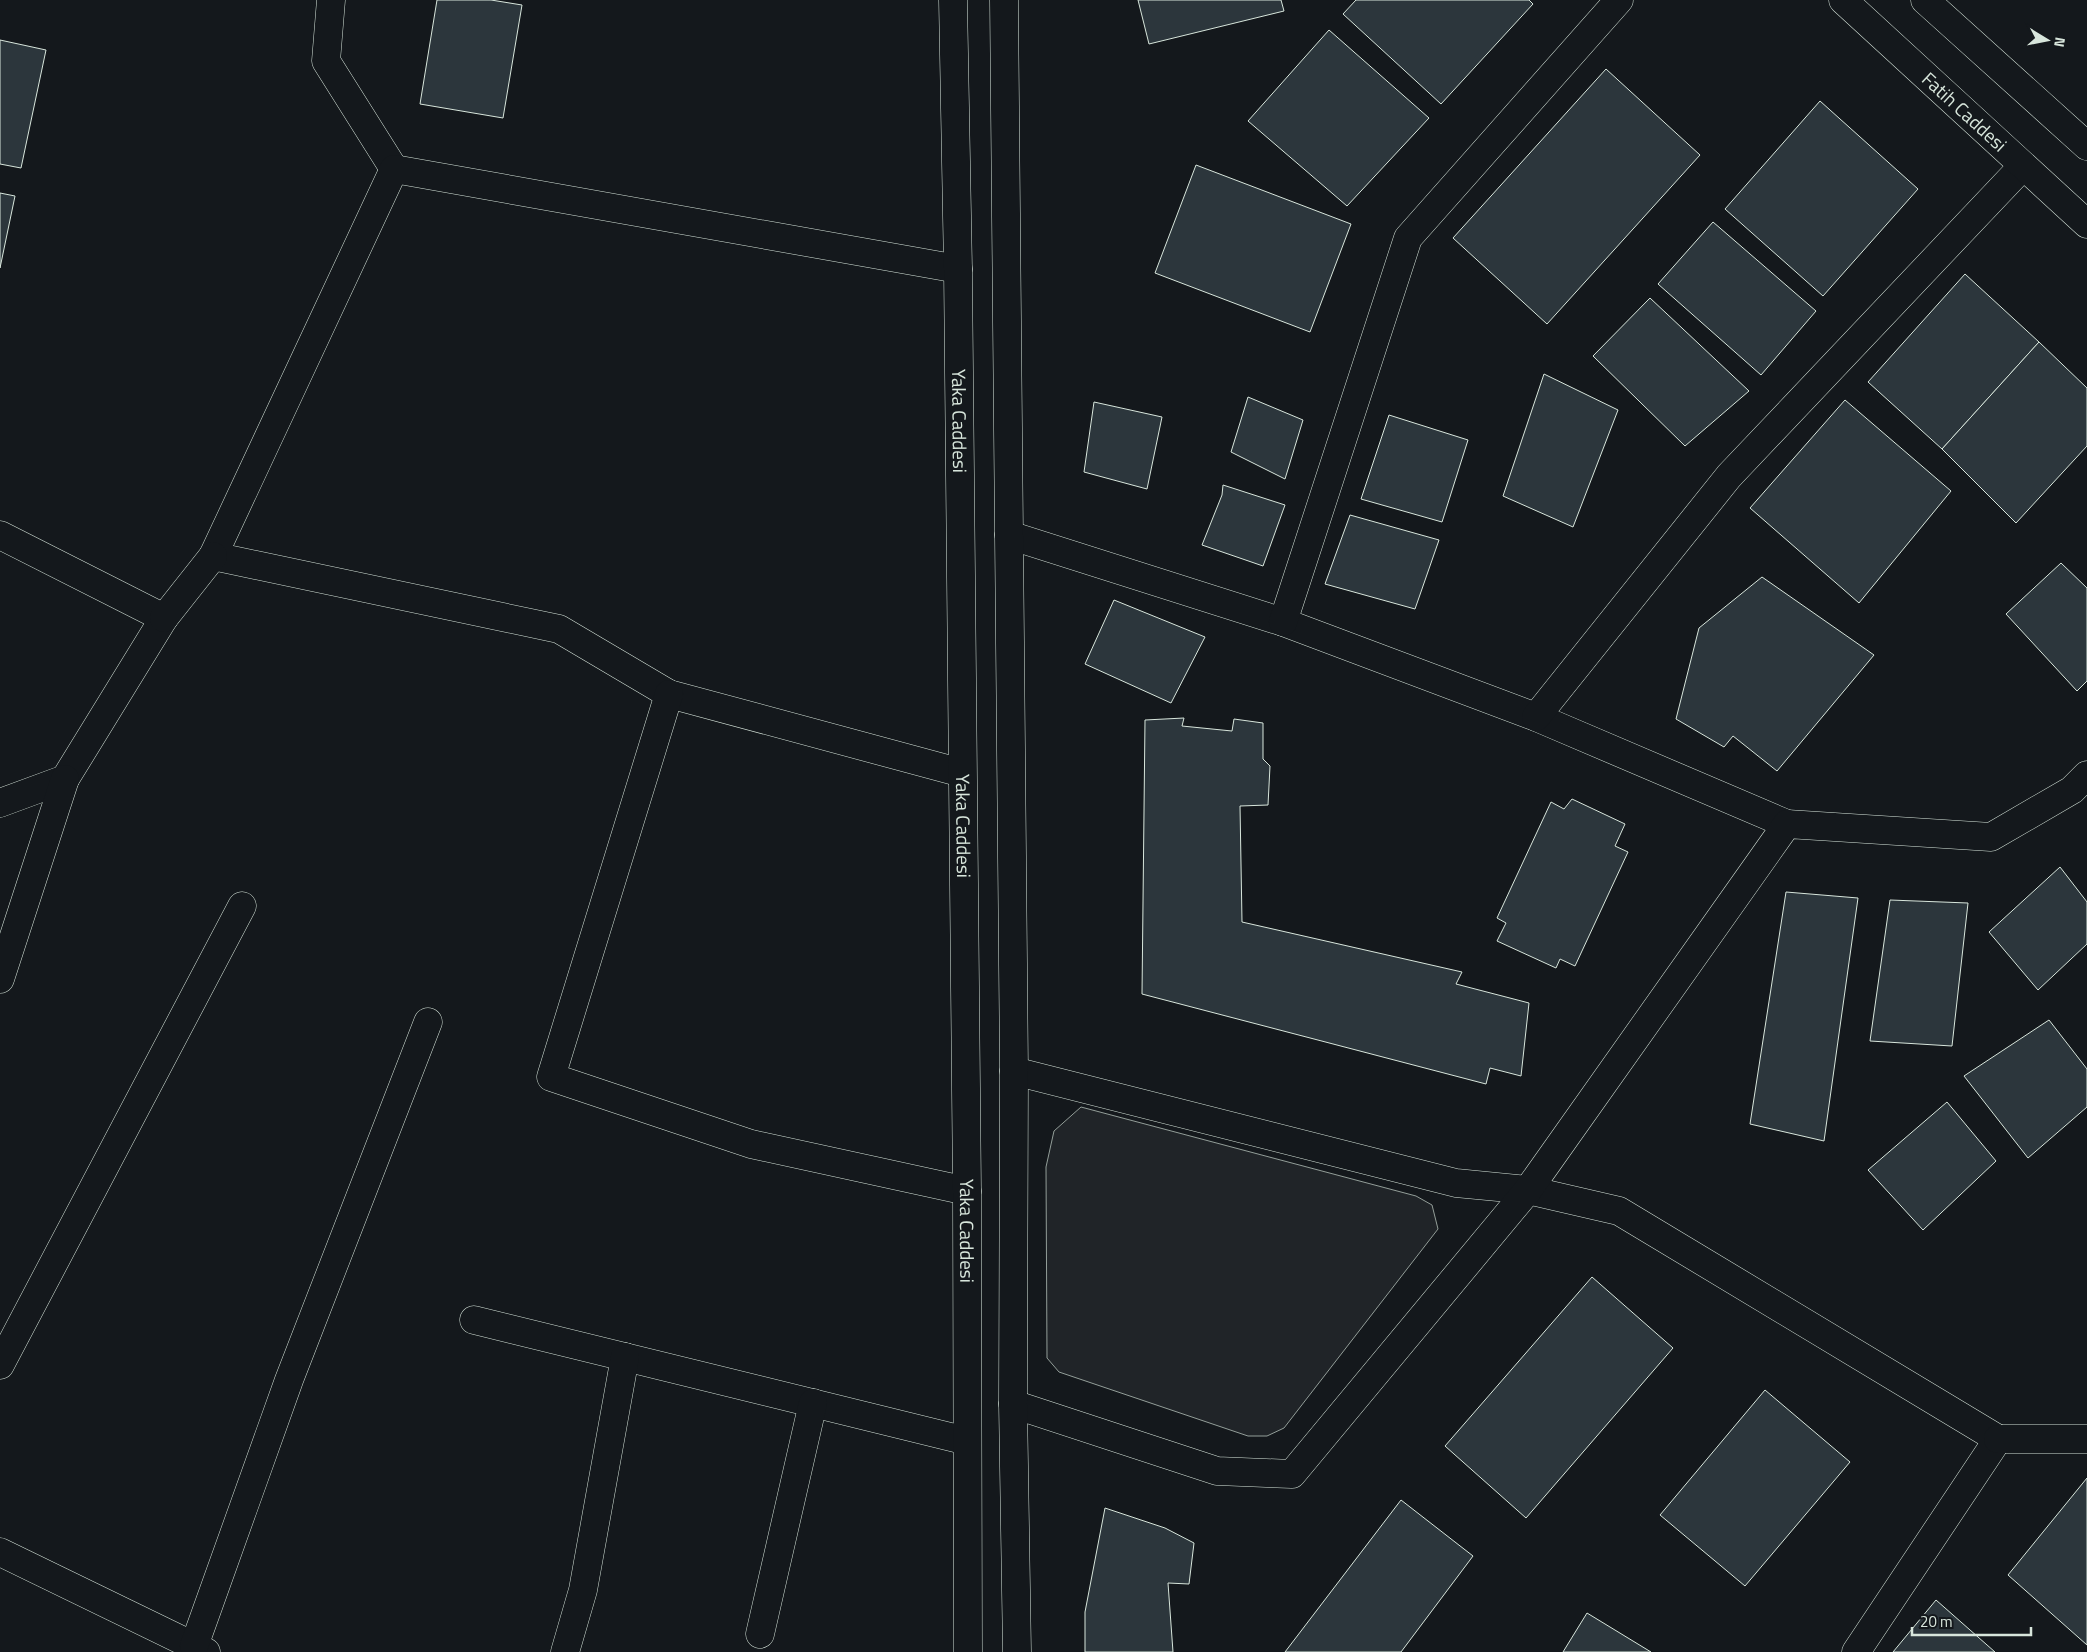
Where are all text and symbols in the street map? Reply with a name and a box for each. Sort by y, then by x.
north arrow [2022,15,2072,65]
text: N [2049,36,2071,49]
street label: Fatih Caddesi [1916,64,2014,158]
street label: Yaka Caddesi [945,369,975,473]
street label: Yaka Caddesi [949,774,979,878]
street label: Yaka Caddesi [953,1179,982,1283]
scale bar [1912,1604,2031,1636]
text: 20 m [1920,1610,1953,1633]

